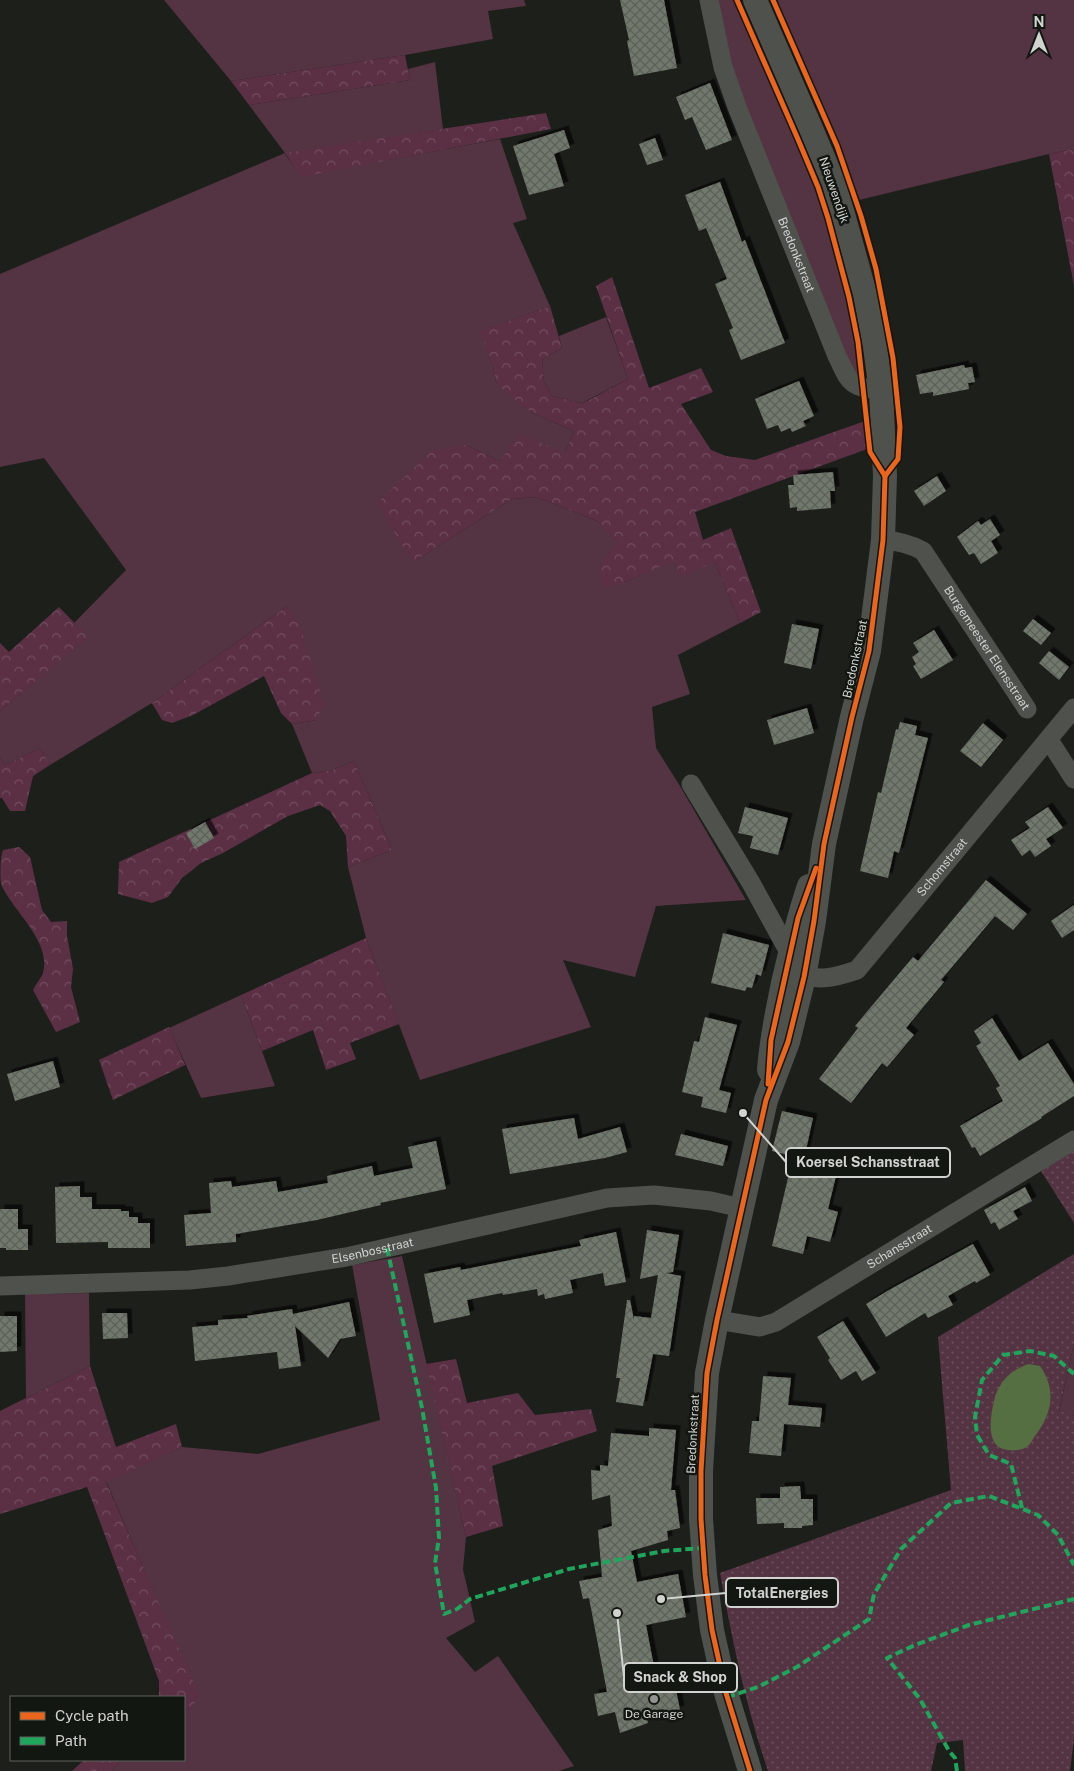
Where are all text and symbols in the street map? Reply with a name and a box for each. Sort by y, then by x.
north arrow [1014,10,1064,60]
text: N [1034,14,1044,30]
street label: Nieuwendijk [816,155,852,225]
street label: Bredonkstraat [775,215,818,295]
street label: Burgemeester Elensstraat [941,583,1033,713]
street label: Bredonkstraat [840,618,870,699]
street label: Schomstraat [914,835,970,899]
callout: Koersel Schansstraat [786,1148,950,1177]
text: Koersel Schansstraat [796,1154,940,1170]
street label: Schansstraat [864,1221,935,1272]
street label: Elsenbosstraat [331,1235,415,1266]
street label: Bredonkstraat [684,1394,702,1474]
callout: TotalEnergies [726,1578,838,1607]
text: TotalEnergies [736,1585,828,1601]
callout: Snack & Shop [624,1663,737,1692]
text: Snack & Shop [633,1669,727,1685]
marker: De Garage [648,1693,660,1705]
legend [10,1696,185,1761]
text: Cycle path [55,1707,129,1724]
place label: De Garage [625,1707,683,1721]
text: Path [55,1732,87,1749]

